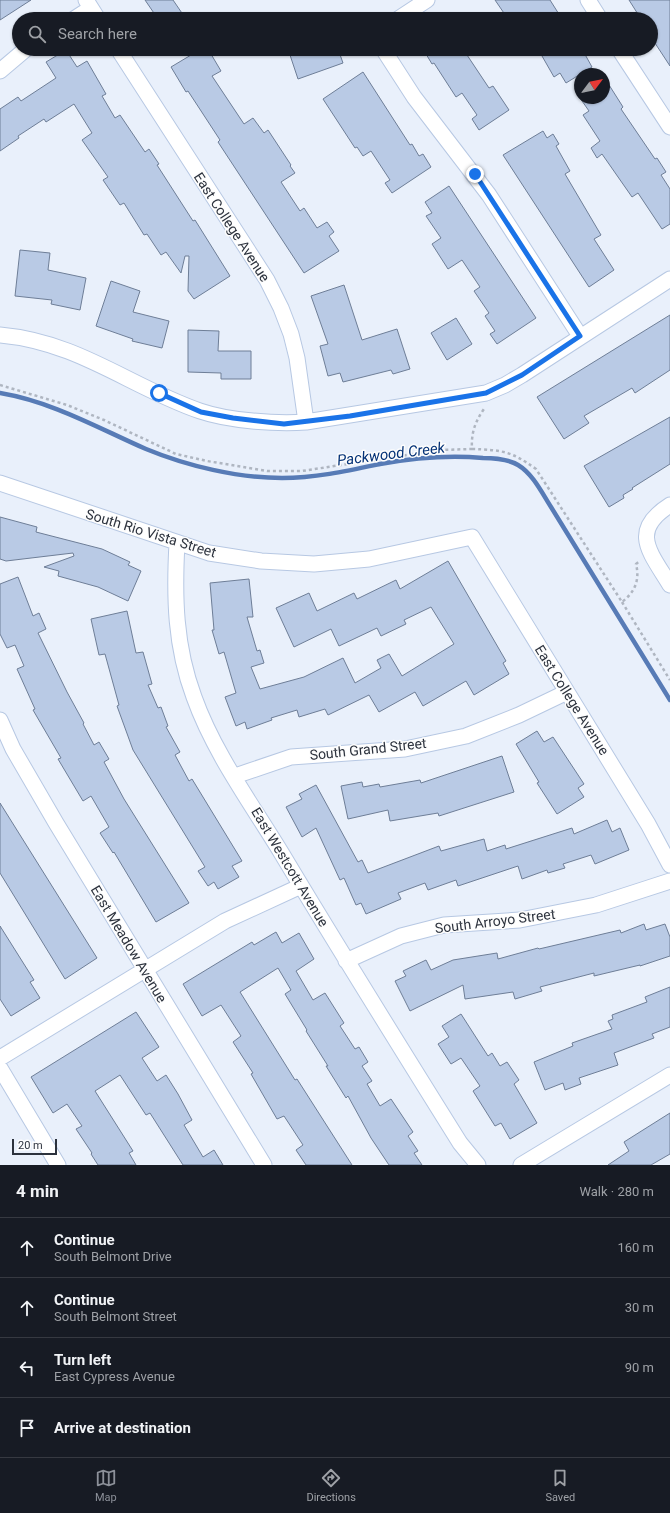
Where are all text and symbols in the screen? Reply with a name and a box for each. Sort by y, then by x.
search box [12,12,658,56]
icon: search [26,23,48,45]
text: Search here [58,25,137,43]
north arrow [574,68,610,104]
route end [466,165,484,183]
street label: East College Avenue [191,170,273,284]
route start [150,384,168,402]
water label: Packwood Creek [336,438,447,470]
street label: South Rio Vista Street [84,506,218,561]
street label: East College Avenue [532,642,612,758]
street label: South Grand Street [309,735,428,763]
street label: East Westcott Avenue [248,805,332,929]
street label: East Meadow Avenue [88,883,170,1005]
street label: South Arroyo Street [434,906,556,936]
scale bar [12,1137,57,1156]
text: 20 m [18,1139,43,1152]
text: 4 min [16,1181,59,1201]
text: Walk · 280 m [579,1184,654,1199]
text: Continue [54,1231,115,1249]
icon: ahead [16,1237,38,1259]
text: 160 m [617,1240,654,1255]
text: South Belmont Drive [54,1249,172,1264]
text: Continue [54,1291,115,1309]
icon: ahead [16,1297,38,1319]
text: 30 m [625,1300,654,1315]
text: South Belmont Street [54,1309,177,1324]
text: Turn left [54,1351,111,1369]
icon: left [16,1357,38,1379]
text: 90 m [625,1360,654,1375]
text: East Cypress Avenue [54,1369,175,1384]
icon: arrive [16,1417,38,1439]
text: Arrive at destination [54,1419,191,1437]
tab: Map [95,1467,117,1504]
tab: Directions [306,1467,356,1504]
tab: Saved [545,1467,575,1504]

